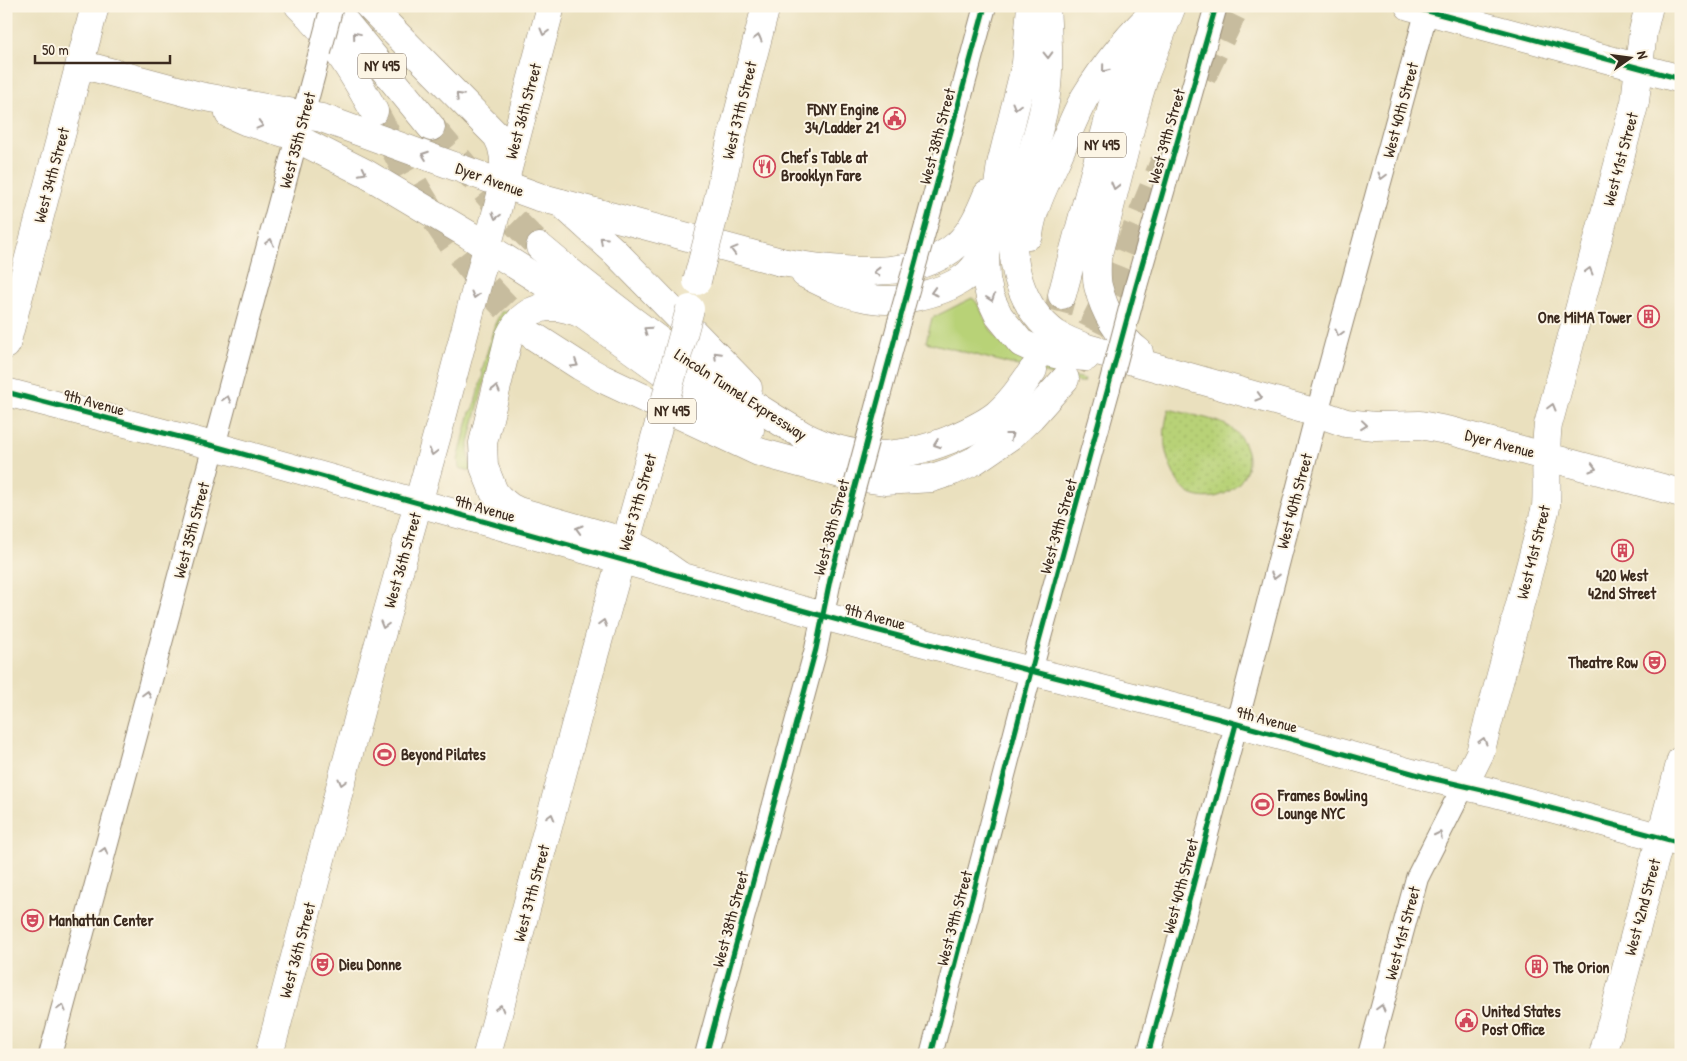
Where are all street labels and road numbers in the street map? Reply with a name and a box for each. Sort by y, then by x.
road number: NY 495 [358,54,406,78]
street label: West 37th Street [716,58,762,161]
street label: West 40th Street [1377,59,1423,160]
street label: West 36th Street [500,60,546,161]
street label: West 38th Street [914,85,961,187]
street label: West 39th Street [1142,86,1190,186]
street label: West 35th Street [274,89,321,190]
street label: West 41st Street [1597,109,1643,208]
street label: West 34th Street [28,124,74,225]
road number: NY 495 [1078,132,1126,158]
street label: Dyer Avenue [453,156,528,202]
street label: Lincoln Tunnel Expressway [671,343,812,445]
street label: 9th Avenue [61,383,128,421]
road number: NY 495 [648,398,696,424]
street label: Dyer Avenue [1463,423,1538,463]
street label: West 40th Street [1271,450,1317,551]
street label: West 37th Street [613,451,661,553]
street label: West 38th Street [808,476,855,578]
street label: West 39th Street [1034,476,1082,576]
street label: West 35th Street [168,479,215,580]
street label: 9th Avenue [452,489,519,527]
street label: West 41st Street [1511,502,1555,601]
street label: West 36th Street [378,509,426,610]
street label: 9th Avenue [842,597,909,635]
street label: 9th Avenue [1234,700,1301,738]
street label: West 40th Street [1157,835,1203,936]
street label: West 37th Street [507,841,555,944]
street label: West 42nd Street [1619,856,1666,958]
street label: West 39th Street [931,867,977,968]
street label: West 38th Street [707,868,754,970]
street label: West 41st Street [1379,883,1425,982]
street label: West 36th Street [274,899,320,1000]

